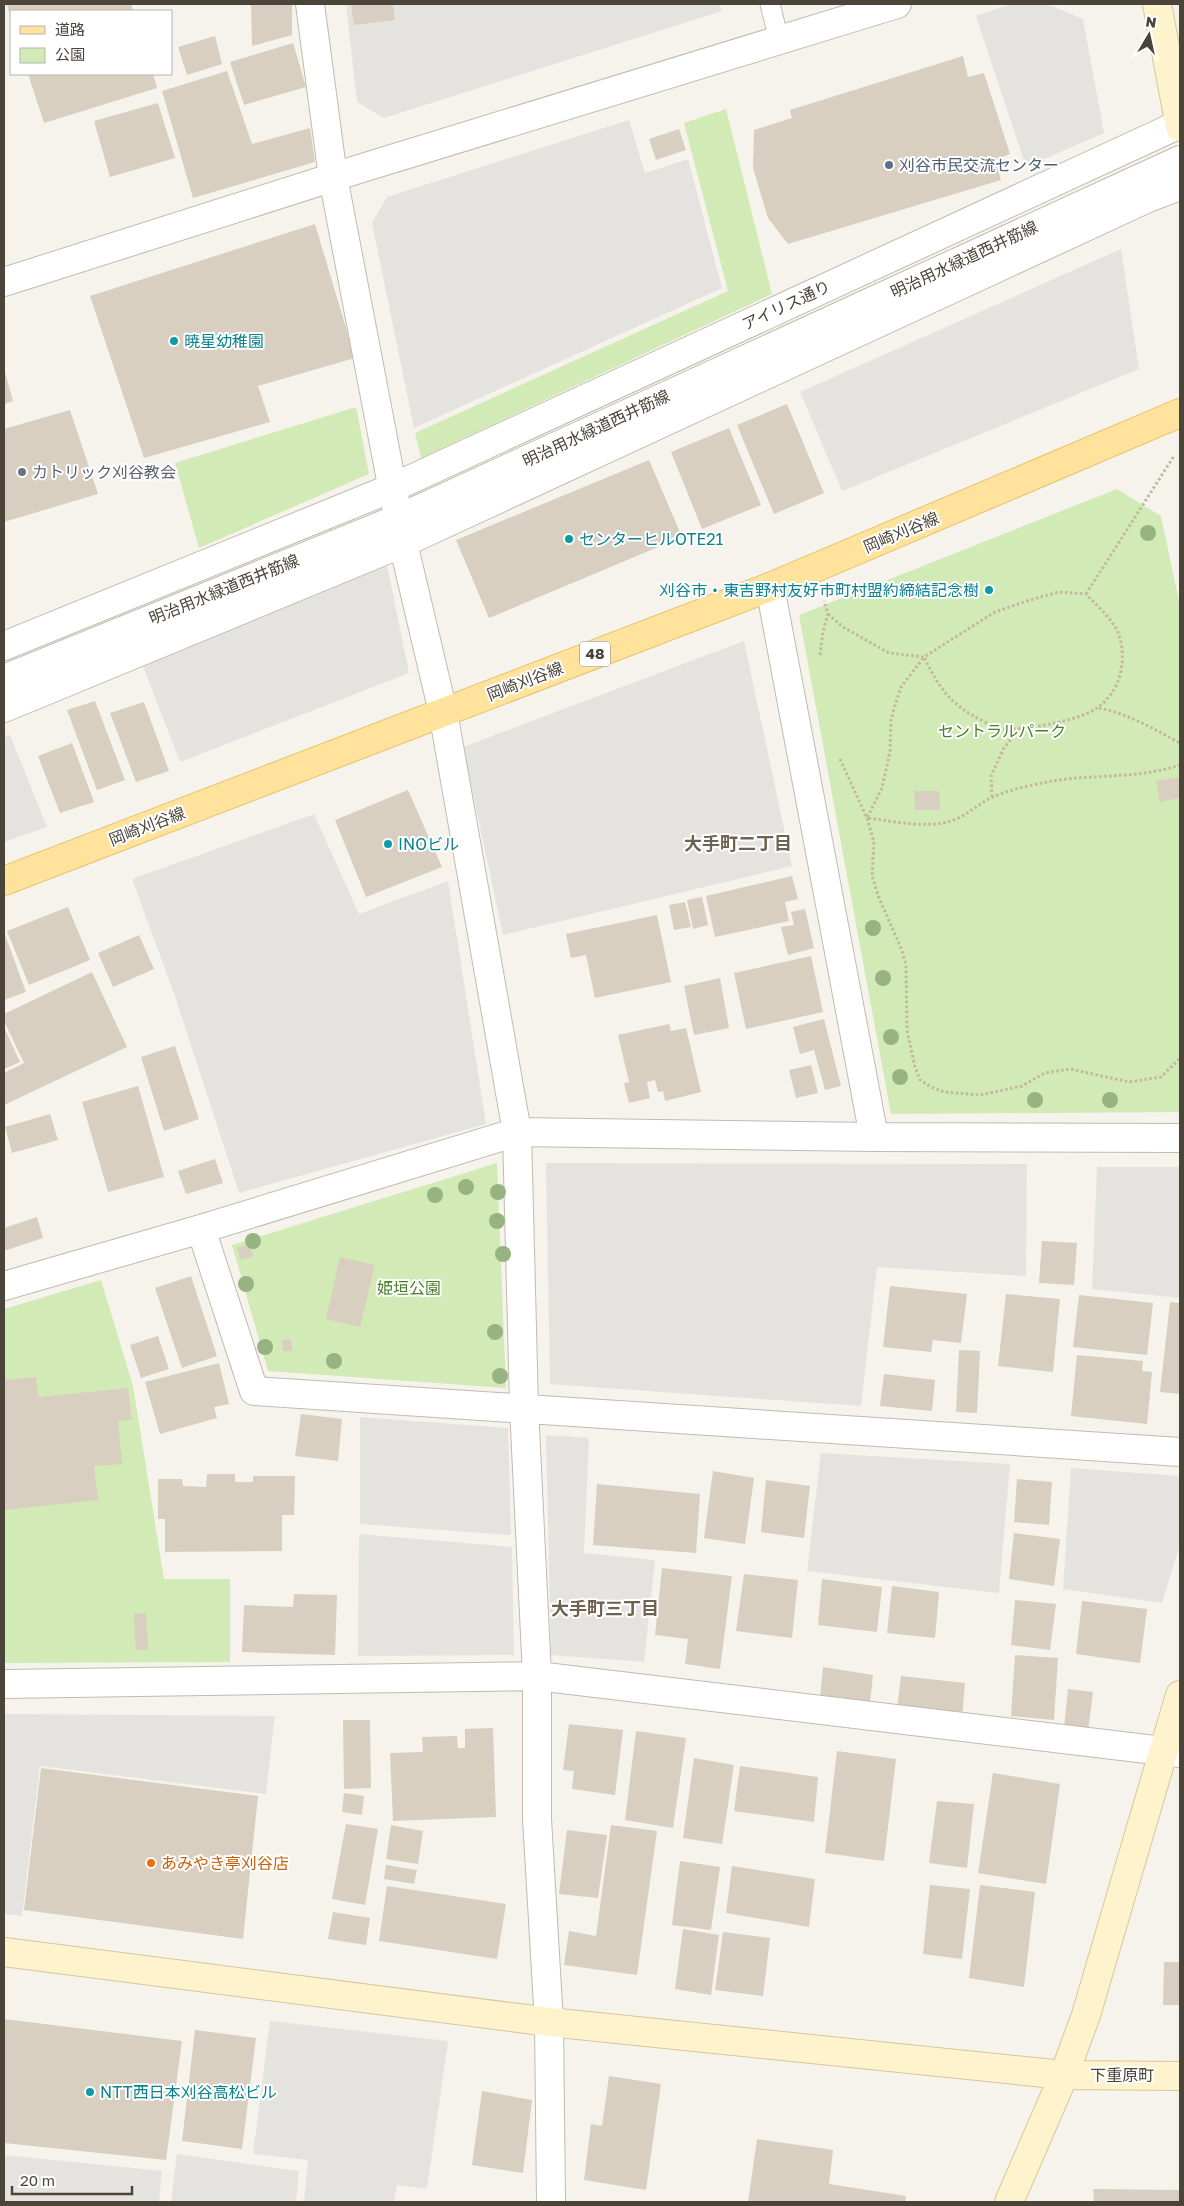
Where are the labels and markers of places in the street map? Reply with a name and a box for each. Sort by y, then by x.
place label: 刈谷市民交流センター [899,155,1059,175]
marker: 刈谷市民交流センター [883,159,895,171]
place label: 暁星幼稚園 [184,331,264,351]
marker: 暁星幼稚園 [168,335,180,347]
place label: カトリック刈谷教会 [32,462,176,482]
marker: カトリック刈谷教会 [16,466,28,478]
place label: センターヒルOTE21 [579,529,723,549]
marker: センターヒルOTE21 [563,533,575,545]
place label: 刈谷市・東吉野村友好市町村盟約締結記念樹 [659,580,979,600]
marker: 刈谷市・東吉野村友好市町村盟約締結記念樹 [983,584,995,596]
place label: INOビル [398,834,459,854]
marker: INOビル [382,838,394,850]
place label: あみやき亭刈谷店 [161,1853,289,1873]
marker: あみやき亭刈谷店 [145,1857,157,1869]
place label: NTT西日本刈谷高松ビル [100,2082,277,2102]
marker: NTT西日本刈谷高松ビル [84,2086,96,2098]

